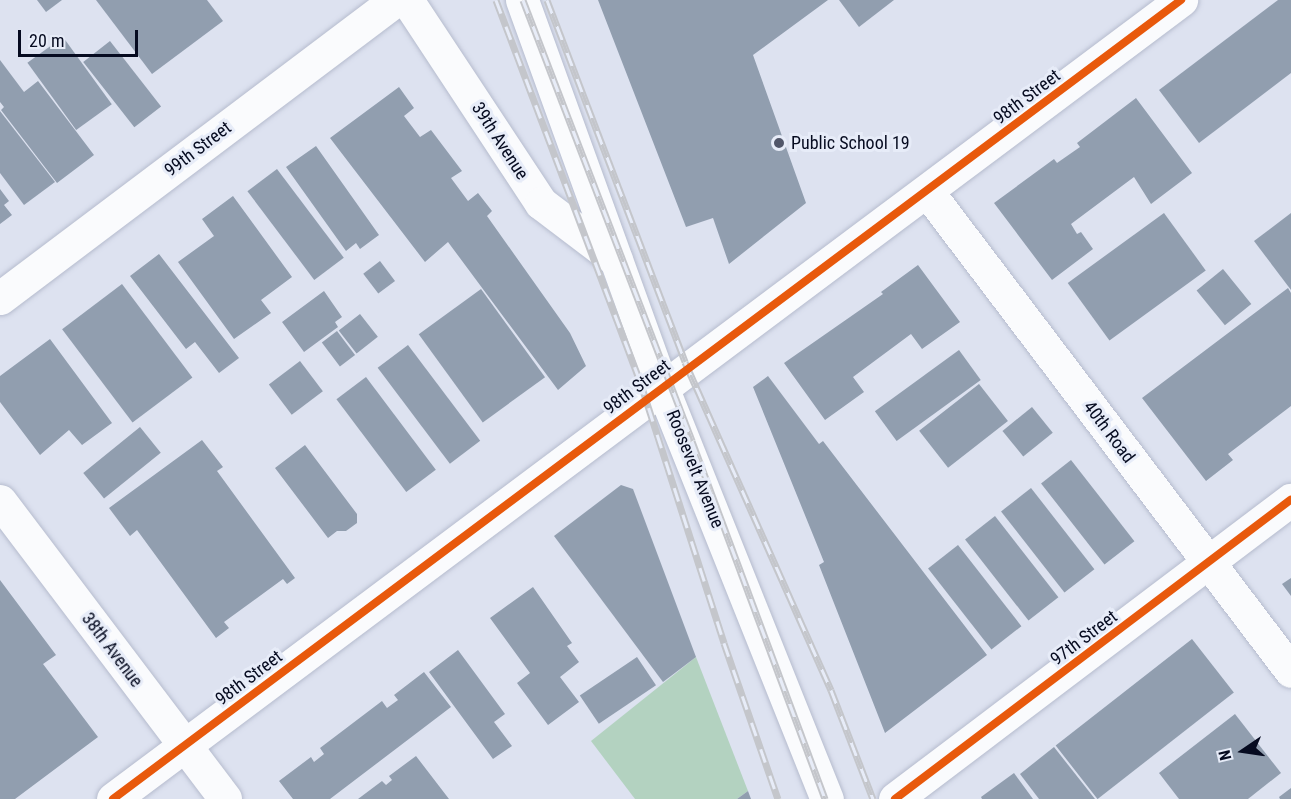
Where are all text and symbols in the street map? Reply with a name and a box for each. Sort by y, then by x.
scale bar [21,18,141,56]
text: 20 m [29,30,64,51]
street label: 98th Street [989,65,1065,129]
street label: 39th Avenue [467,98,533,184]
street label: 99th Street [160,117,236,181]
place label: Public School 19 [791,132,910,154]
marker: Public School 19 [772,136,786,150]
street label: 98th Street [599,355,675,419]
street label: 40th Road [1079,397,1139,467]
street label: Roosevelt Avenue [661,407,729,531]
street label: 97th Street [1046,606,1122,670]
street label: 38th Avenue [77,608,147,692]
street label: 98th Street [211,646,287,710]
north arrow [1213,721,1273,781]
text: N [1215,748,1235,762]

